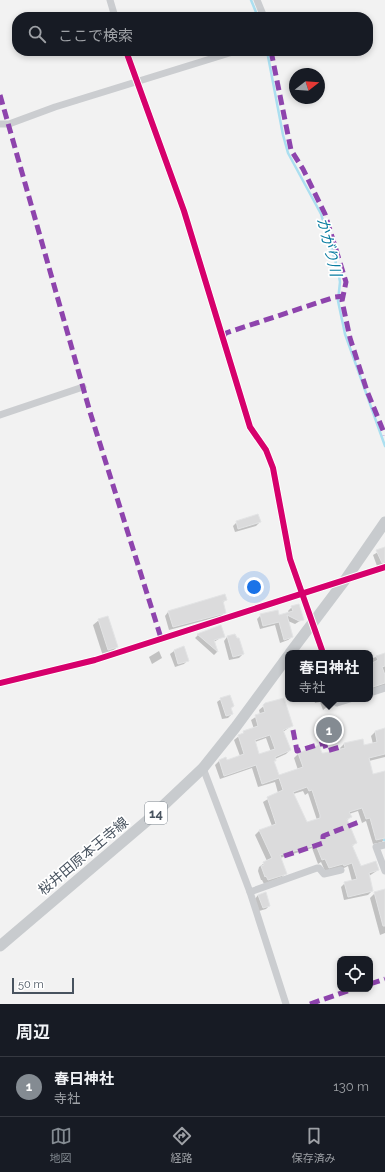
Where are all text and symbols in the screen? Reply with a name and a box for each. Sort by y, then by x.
search box [12,12,373,56]
icon: search [26,23,48,45]
text: ここで検索 [58,27,133,45]
north arrow [289,68,325,104]
water label: かがり川 [313,216,345,280]
your location [244,577,264,597]
popup [285,650,373,702]
text: 春日神社 [299,659,359,677]
text: 寺社 [299,680,325,695]
pin: 1 [316,715,342,745]
road number: 14 [145,802,167,824]
street label: 桜井田原本王寺線 [35,814,131,898]
map controls [337,956,373,992]
button: locate [337,956,373,992]
scale bar [12,976,74,995]
text: 50 m [18,978,44,991]
text: 周辺 [16,1022,50,1042]
text: 春日神社 [54,1070,114,1088]
text: 1 [26,1079,32,1094]
text: 130 m [333,1079,369,1094]
text: 寺社 [54,1091,80,1106]
tab: 地図 [50,1125,72,1165]
tab: 経路 [171,1125,193,1165]
tab: 保存済み [292,1125,336,1165]

